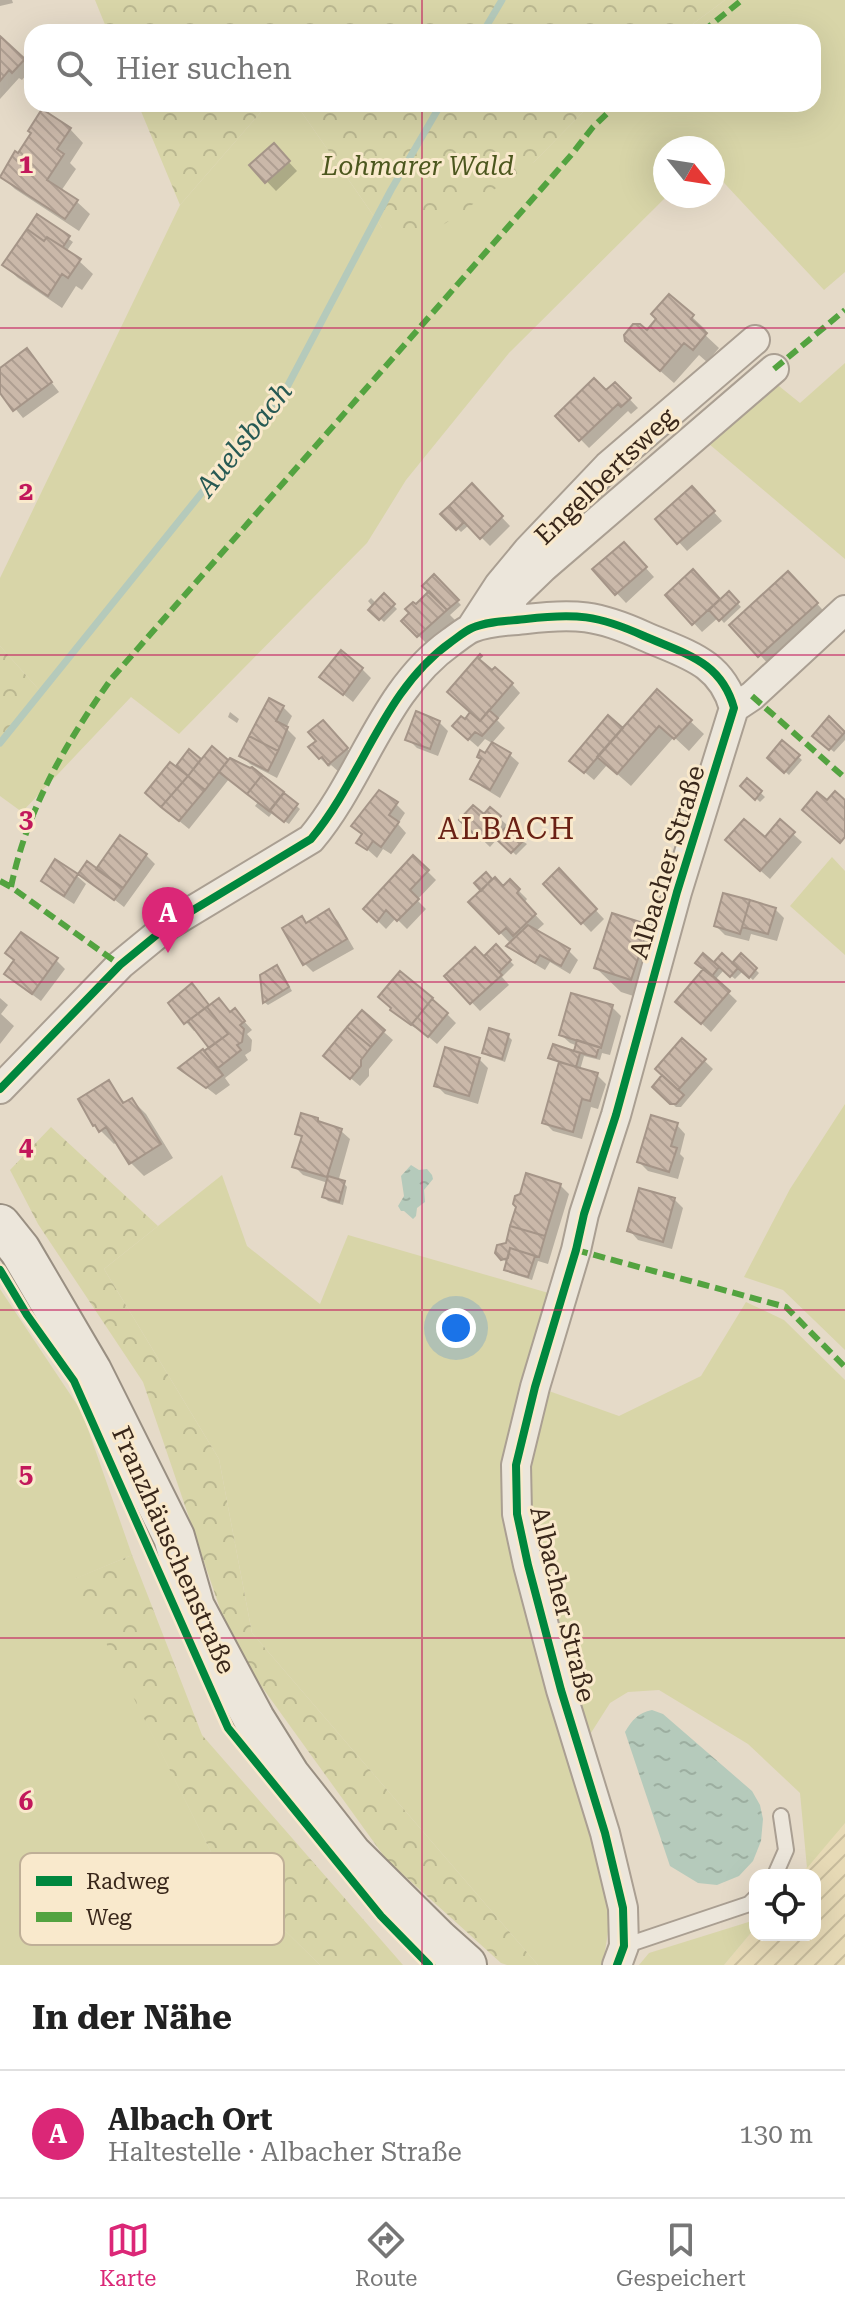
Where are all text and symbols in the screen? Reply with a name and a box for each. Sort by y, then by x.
search box [24,24,821,112]
icon: search [52,46,96,90]
text: Hier suchen [116,51,292,86]
north arrow [653,136,725,208]
text: 1 [19,149,33,179]
park label: Lohmarer Wald [321,151,514,181]
water label: Auelsbach [188,375,299,504]
street label: Engelbertsweg [529,401,682,551]
text: 2 [19,476,33,506]
street label: Albacher Straße [623,762,711,962]
text: 3 [19,804,33,834]
district label: ALBACH [438,811,576,846]
pin: A [142,887,194,953]
text: 4 [19,1131,34,1161]
your location [436,1308,476,1348]
street label: Franzhäuschenstraße [106,1422,242,1678]
text: 5 [19,1459,33,1489]
street label: Albacher Straße [524,1503,602,1705]
text: 6 [19,1786,33,1816]
legend [20,1853,284,1945]
text: Radweg [86,1869,170,1894]
map controls [749,1869,821,1941]
button: locate [749,1869,821,1941]
text: Weg [86,1905,132,1930]
text: In der Nähe [32,1997,232,2037]
text: Albach Ort [108,2102,273,2137]
text: A [49,2119,67,2149]
text: 130 m [739,2119,813,2149]
text: Haltestelle · Albacher Straße [108,2137,462,2167]
tab: Karte [99,2218,156,2291]
tab: Route [355,2218,417,2291]
tab: Gespeichert [616,2218,746,2291]

